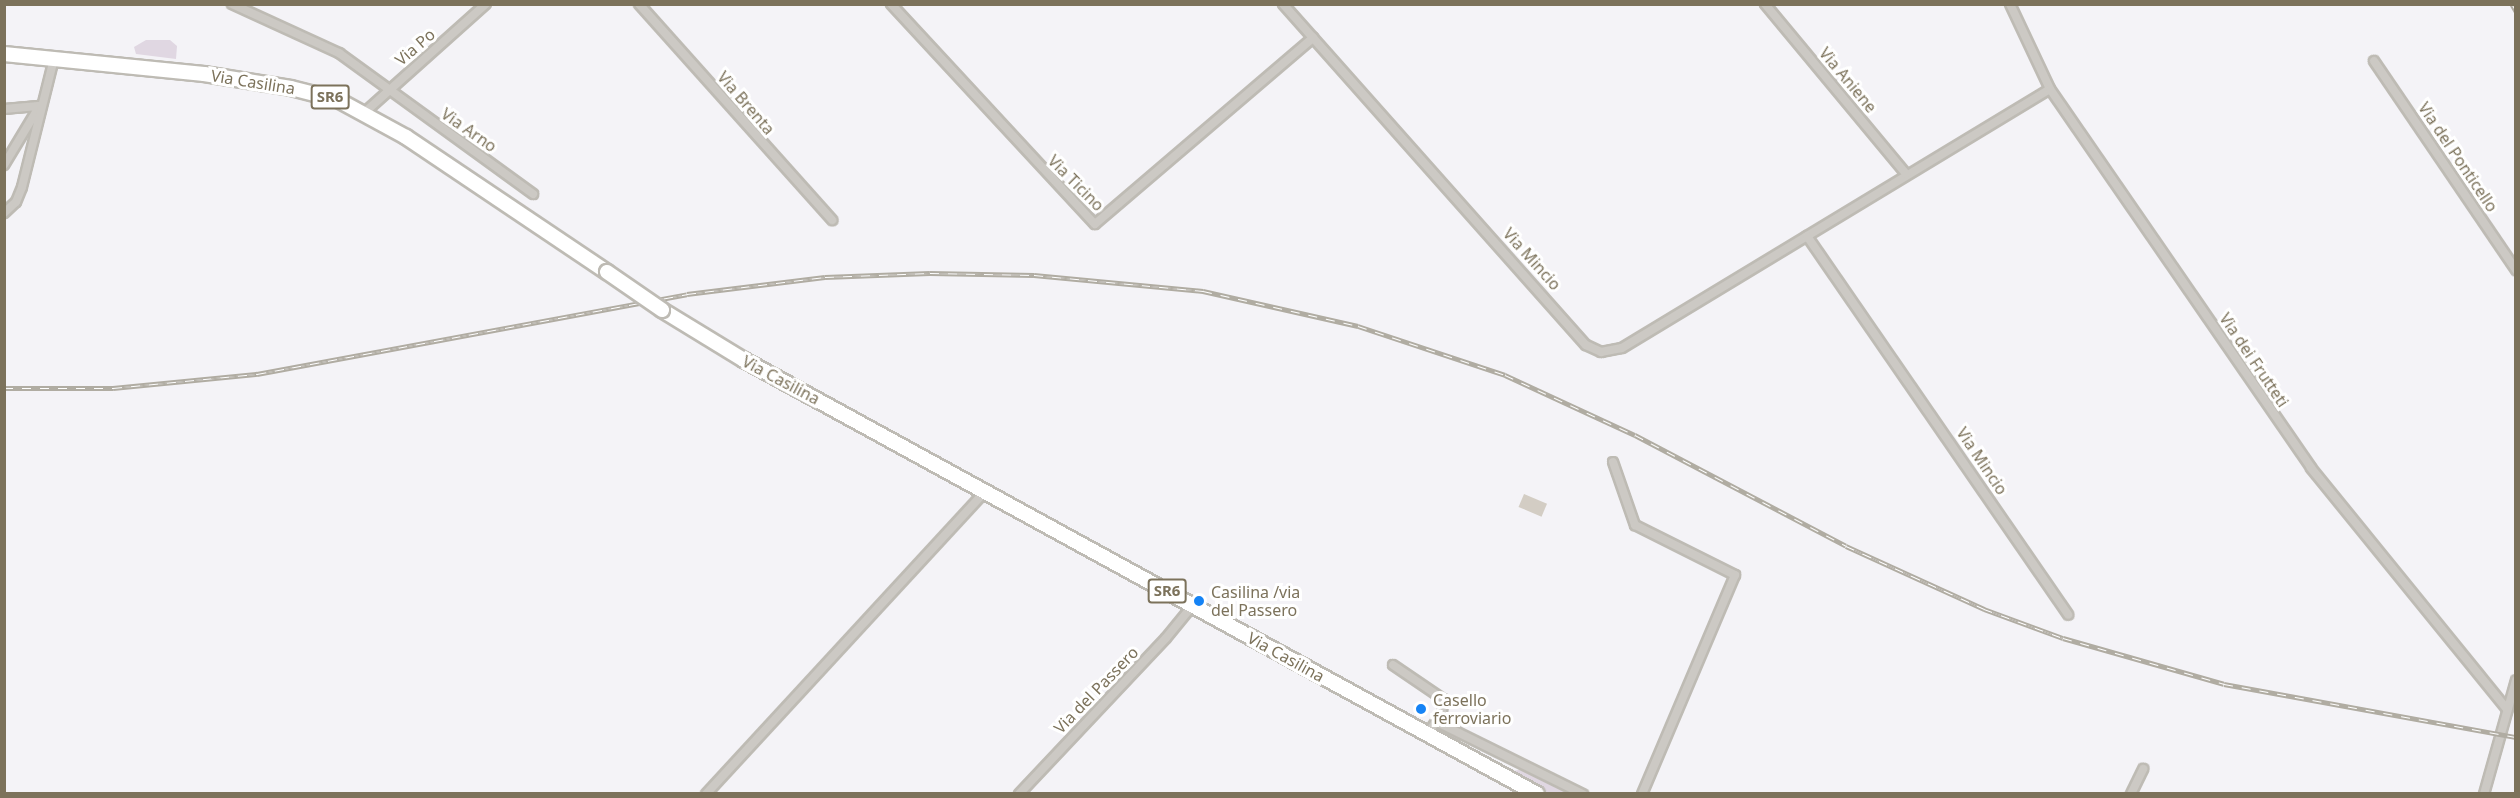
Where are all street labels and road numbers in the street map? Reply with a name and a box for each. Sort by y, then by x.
street label: Via Po [391,25,439,69]
street label: Via Aniene [1815,44,1881,116]
street label: Via Casilina [210,66,296,98]
street label: Via Brenta [713,68,779,138]
road number: SR6 [310,85,350,109]
street label: Via del Ponticello [2414,99,2502,215]
street label: Via Arno [438,104,500,156]
street label: Via Ticino [1044,151,1108,215]
street label: Via Mincio [1499,224,1565,294]
street label: Via dei Frutteti [2215,309,2293,411]
street label: Via Casilina [739,352,823,408]
street label: Via Mincio [1953,424,2011,498]
road number: SR6 [1148,579,1186,603]
street label: Via Casilina [1244,628,1328,686]
street label: Via del Passero [1050,643,1142,737]

